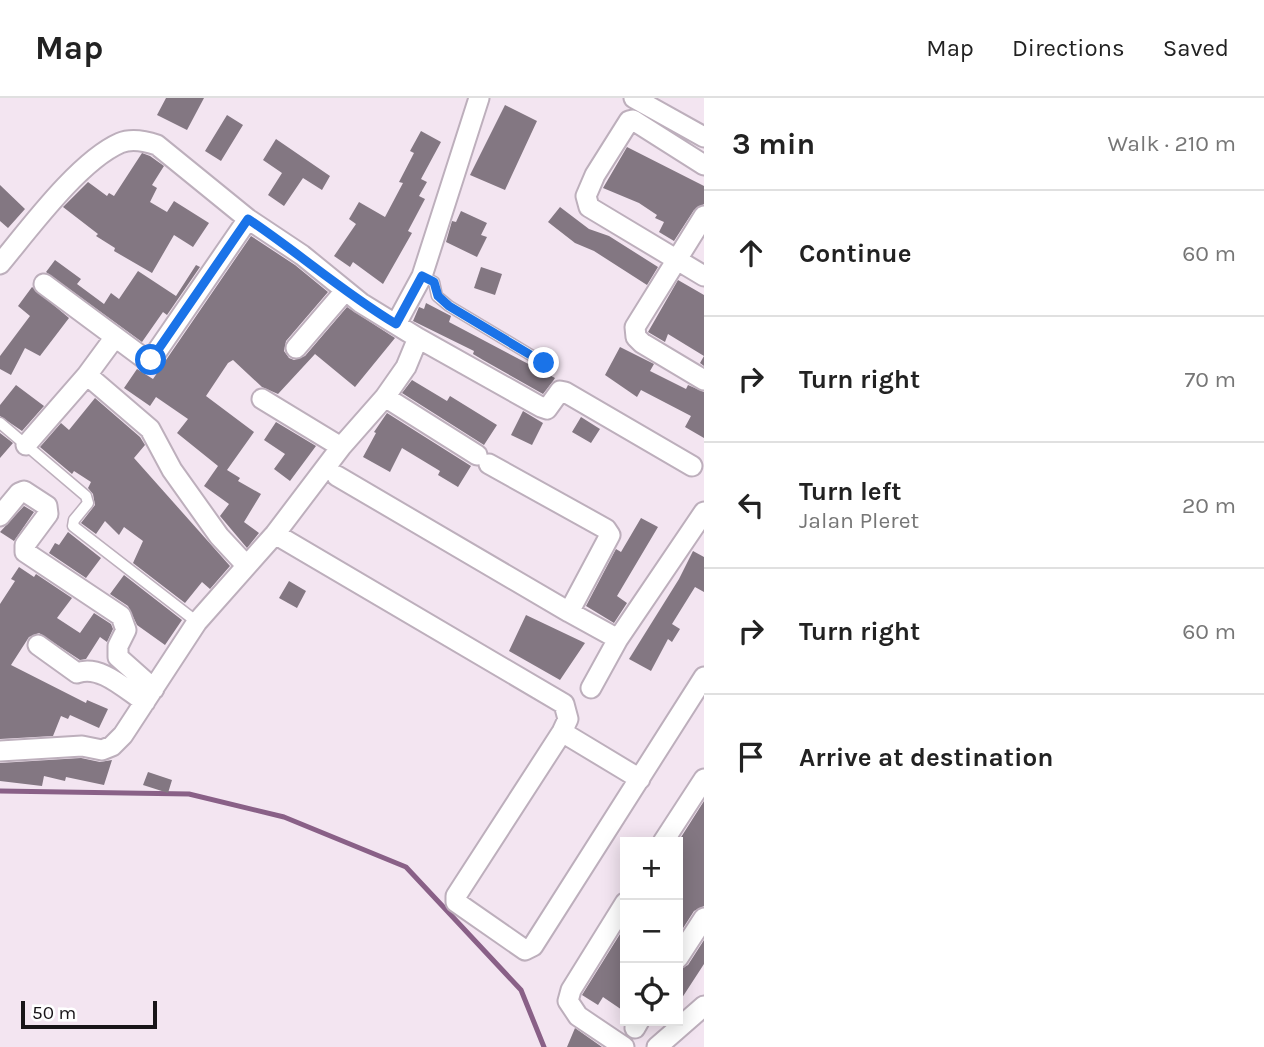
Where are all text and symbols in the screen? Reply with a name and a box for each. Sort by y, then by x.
text: Map [35,29,103,67]
text: Map [926,34,974,62]
text: Directions [1012,34,1125,62]
text: Saved [1163,34,1229,62]
text: 3 min [732,126,815,162]
text: Walk · 210 m [1108,130,1236,157]
icon: ahead [732,234,770,272]
text: Continue [799,238,911,269]
text: 60 m [1182,240,1236,267]
route start [135,344,166,375]
route end [528,347,559,378]
icon: right [732,360,770,398]
text: Turn right [799,364,920,395]
text: 70 m [1185,366,1236,393]
text: Turn left [799,476,901,507]
icon: left [732,486,770,524]
text: 20 m [1182,492,1236,519]
text: Jalan Pleret [799,507,919,534]
icon: right [732,612,770,650]
text: Turn right [799,616,920,647]
text: 60 m [1182,618,1236,645]
icon: arrive [732,738,770,776]
text: Arrive at destination [799,742,1053,773]
map controls [620,837,683,1026]
button: + [620,837,683,900]
button: − [620,900,683,963]
button: locate [620,963,683,1026]
scale bar [21,998,158,1030]
text: 50 m [32,1002,76,1024]

